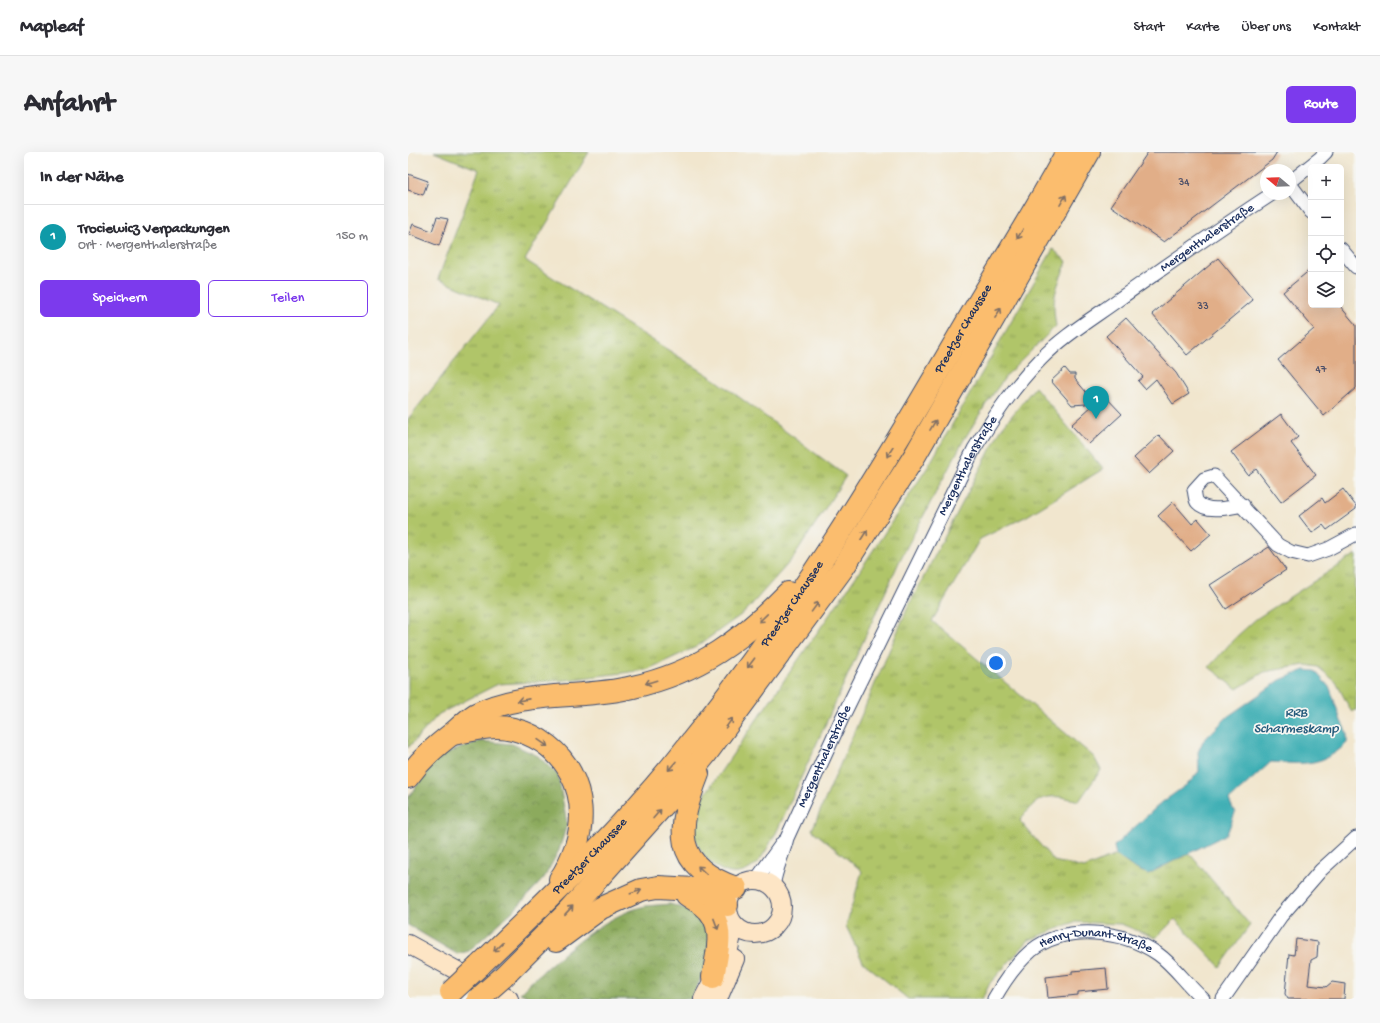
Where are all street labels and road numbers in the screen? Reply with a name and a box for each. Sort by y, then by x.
street label: Mergenthalerstraße [1157,200,1257,275]
street label: Preetzer Chaussee [931,281,995,377]
street label: Mergenthalerstraße [935,413,1001,518]
street label: Preetzer Chaussee [757,558,827,651]
street label: Mergenthalerstraße [795,702,855,810]
street label: Preetzer Chaussee [549,815,631,898]
street label: Henry-Dunant-Straße [1036,925,1156,957]

